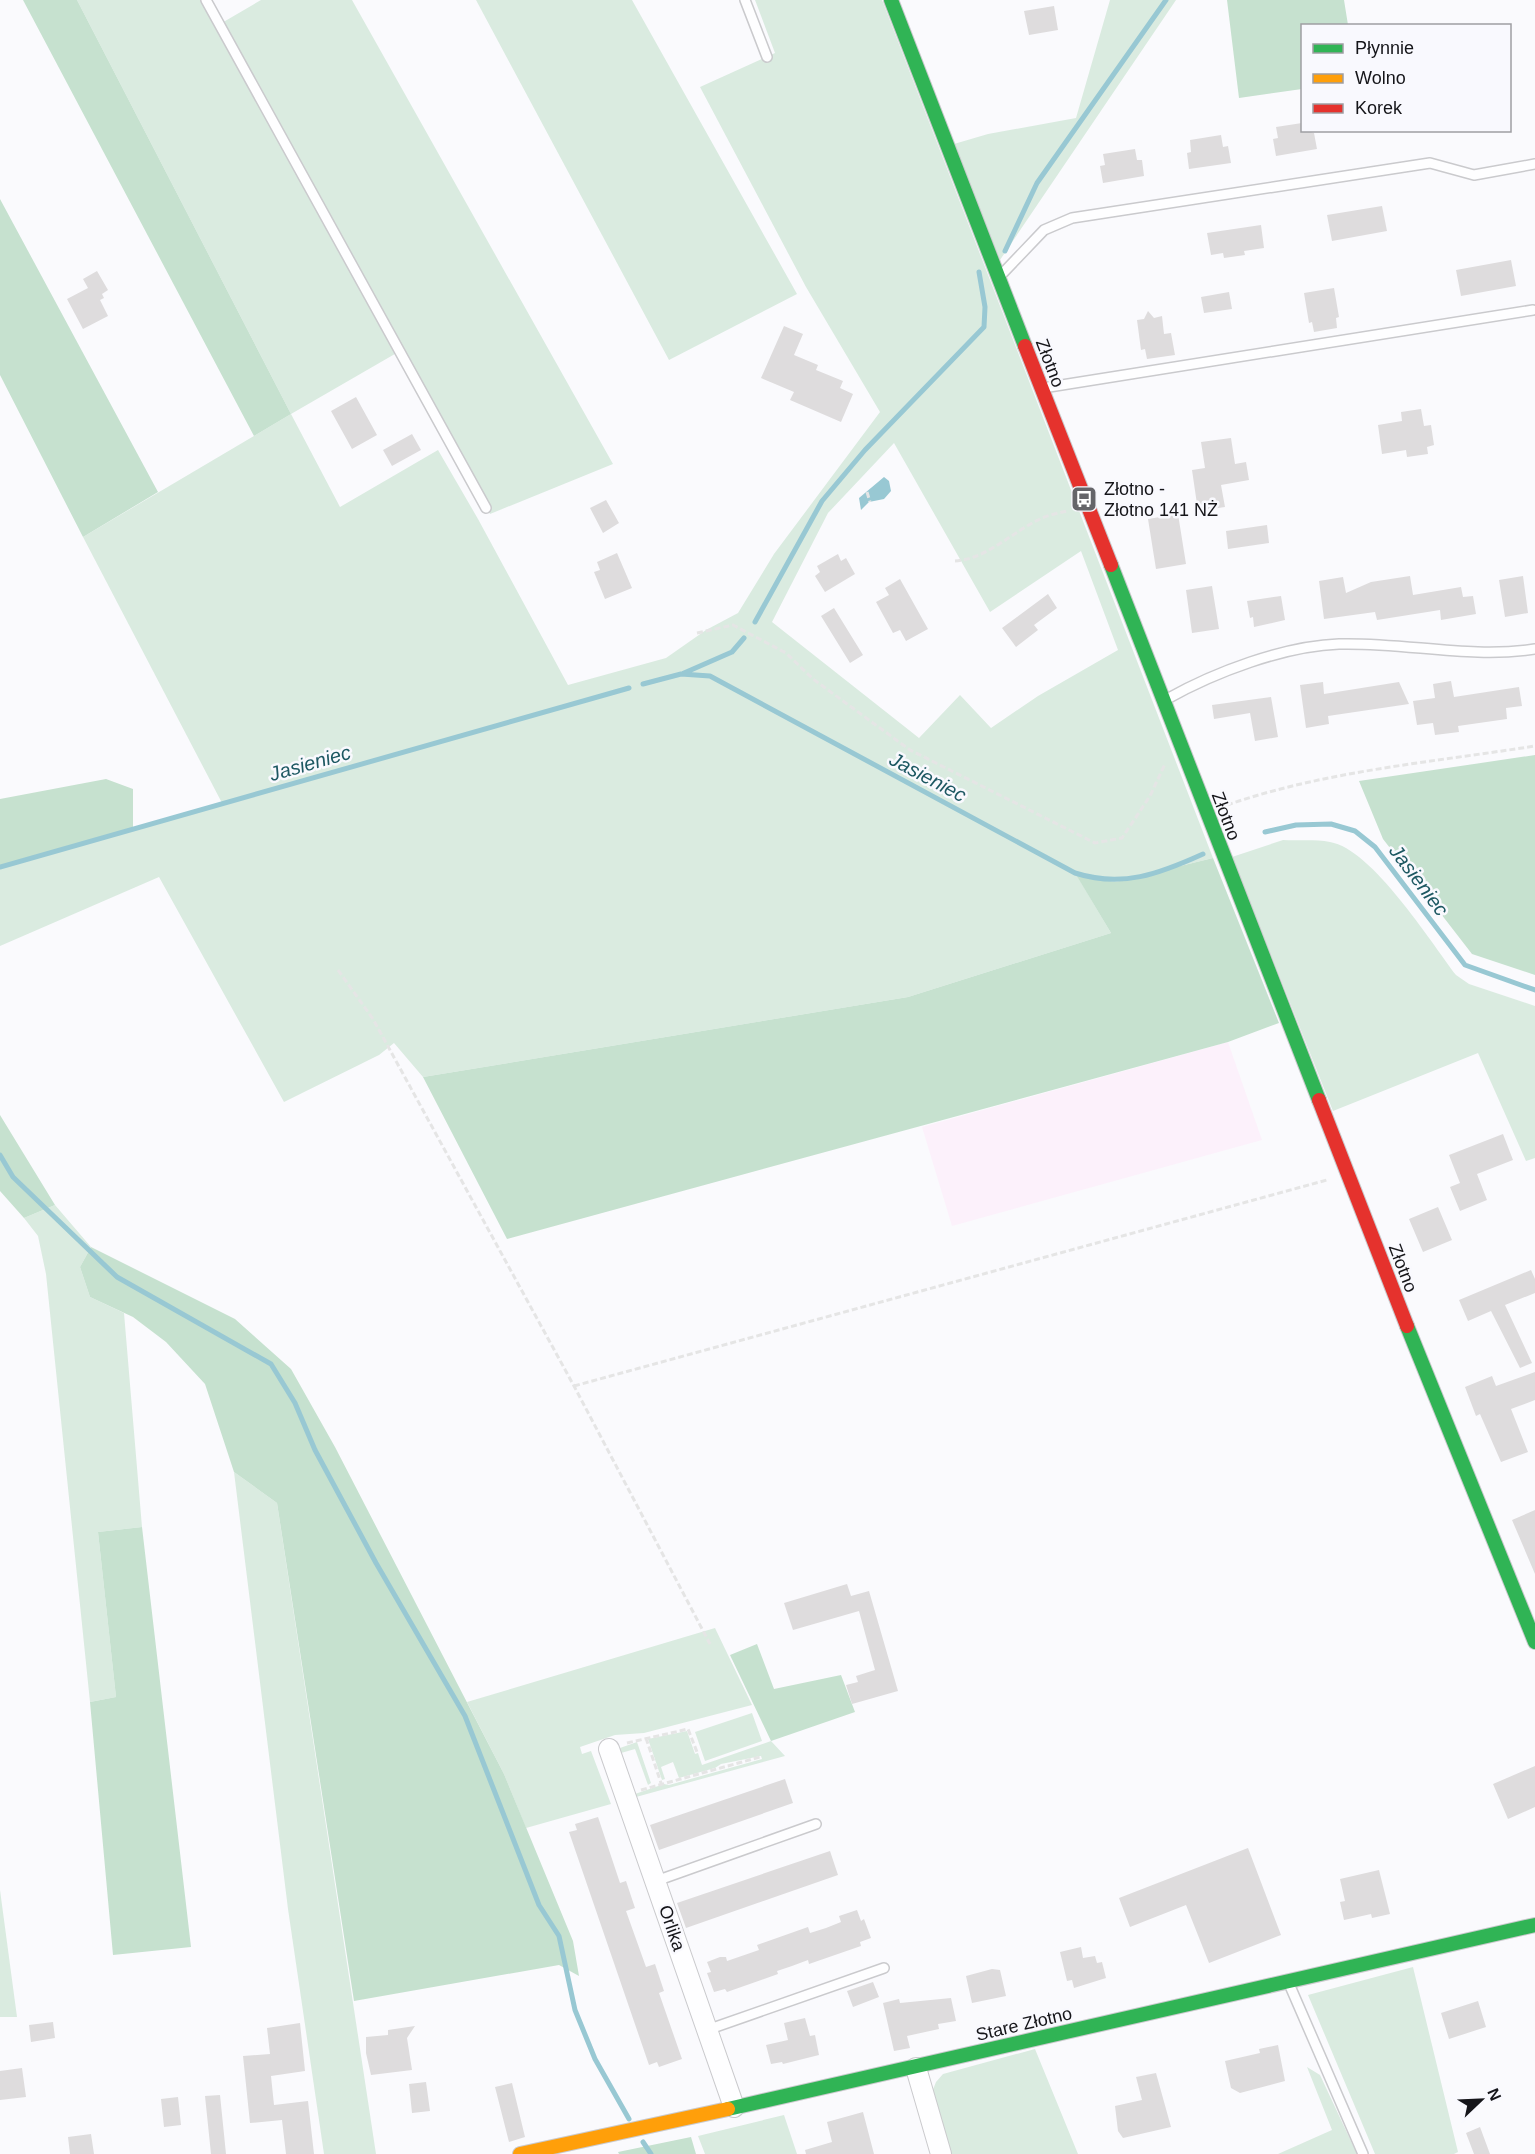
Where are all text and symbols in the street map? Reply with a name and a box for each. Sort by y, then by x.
legend [1301,24,1511,132]
text: Płynnie [1355,38,1414,58]
text: Wolno [1355,68,1406,88]
text: Korek [1355,98,1403,118]
street label: Złotno [1032,336,1068,390]
place label: Złotno - Złotno 141 NŻ [1104,479,1218,520]
bus stop icon: Złotno - Złotno 141 NŻ [1069,484,1099,514]
water label: Jasieniec [266,741,353,785]
water label: Jasieniec [885,747,970,806]
street label: Złotno [1208,789,1244,843]
water label: Jasieniec [1385,839,1453,920]
street label: Złotno [1385,1241,1421,1295]
street label: Orlika [655,1903,689,1954]
street label: Stare Złotno [974,2003,1074,2045]
north arrow [1451,2070,1511,2130]
text: N [1484,2086,1504,2103]

